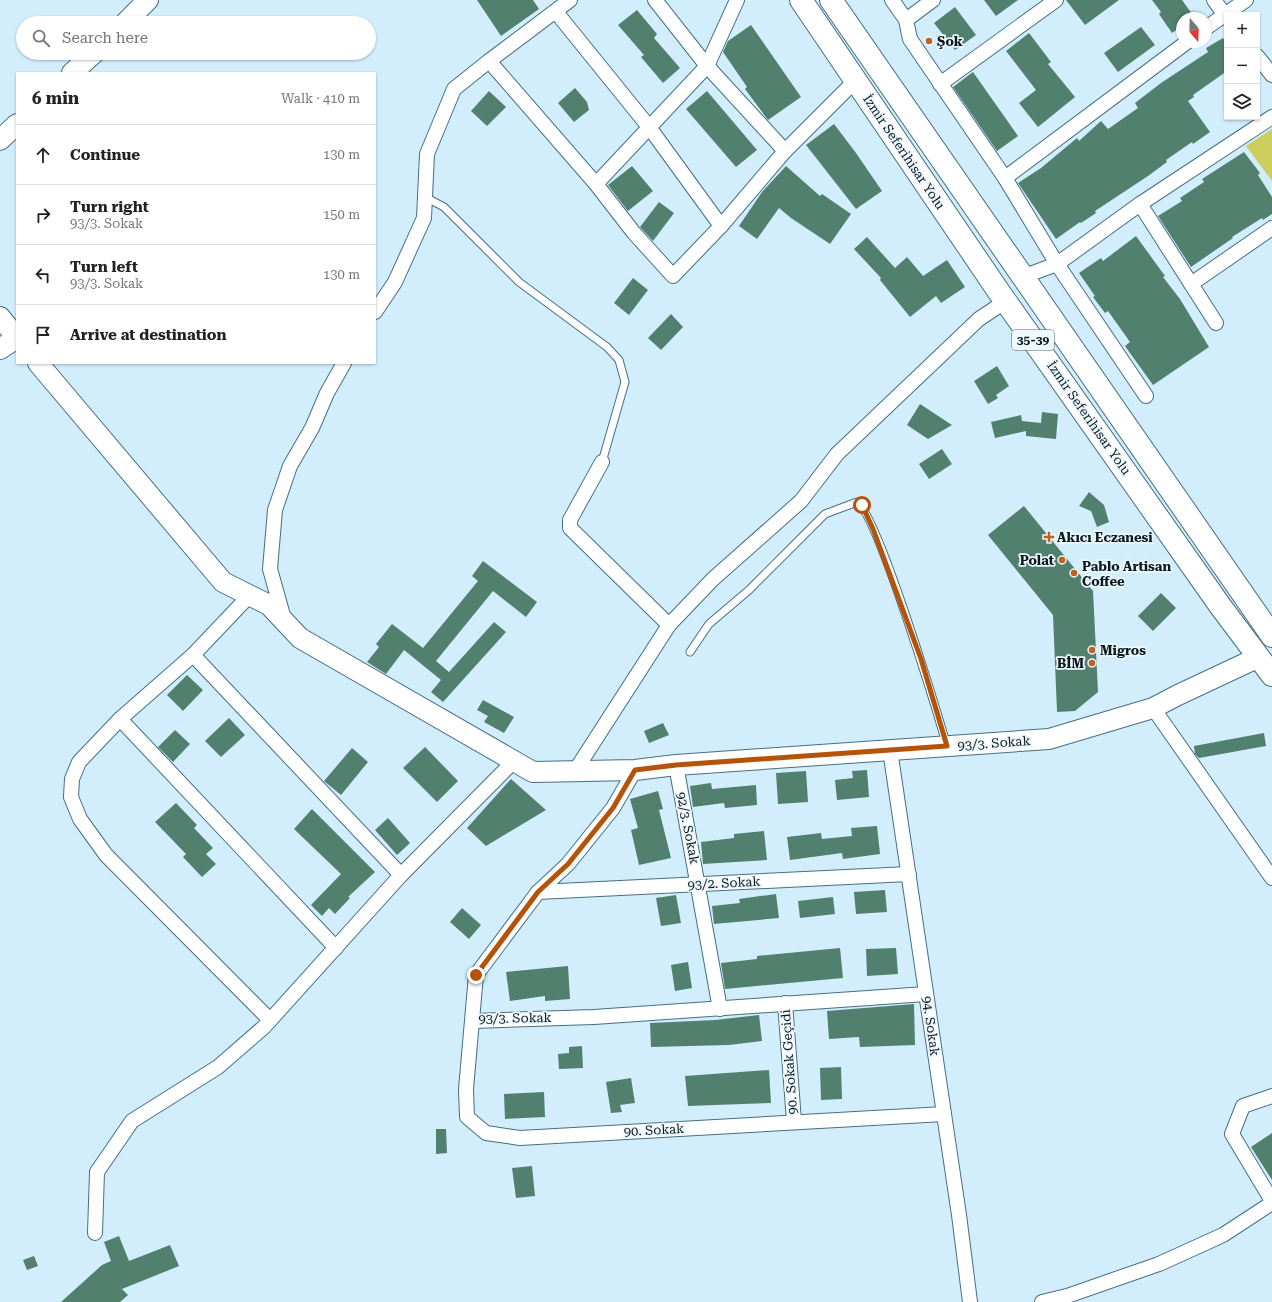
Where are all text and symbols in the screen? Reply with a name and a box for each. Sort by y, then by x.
north arrow [1176,12,1212,48]
map controls [1224,12,1260,120]
button: + [1224,12,1260,48]
search box [16,16,376,60]
icon: search [30,27,52,49]
text: Search here [62,29,148,47]
place label: Şok [937,34,963,49]
marker: Şok [924,36,934,46]
button: − [1224,48,1260,84]
button: layers [1224,84,1260,120]
text: 6 min [32,88,79,108]
text: Walk · 410 m [281,91,360,106]
street label: İzmir Seferihisar Yolu [860,92,948,212]
icon: ahead [32,144,54,166]
text: Continue [70,146,140,164]
text: 130 m [323,147,360,162]
text: Turn right [70,198,149,216]
icon: right [32,204,54,226]
text: 150 m [323,207,360,222]
text: 93/3. Sokak [70,216,143,231]
text: Turn left [70,258,138,276]
icon: left [32,264,54,286]
text: 130 m [323,267,360,282]
text: 93/3. Sokak [70,276,143,291]
icon: arrive [32,324,54,346]
text: Arrive at destination [70,326,226,344]
road number: 35-39 [1012,330,1054,350]
street label: İzmir Seferihisar Yolu [1044,358,1134,478]
route start [853,496,871,514]
place label: Akıcı Eczanesi [1057,530,1153,545]
marker: Akıcı Eczanesi [1044,532,1054,542]
place label: Polat [1020,553,1055,568]
marker: Polat [1057,555,1067,565]
place label: Pablo Artisan Coffee [1082,559,1171,589]
marker: Pablo Artisan Coffee [1069,568,1079,578]
place label: Migros [1100,643,1146,658]
marker: Migros [1087,645,1097,655]
place label: BİM [1057,655,1084,671]
marker: BİM [1087,658,1097,668]
street label: 93/3. Sokak [957,733,1031,753]
street label: 92/3. Sokak [674,791,702,865]
street label: 93/2. Sokak [687,874,761,892]
route end [467,966,485,984]
street label: 94. Sokak [919,995,943,1057]
street label: 90. Sokak Geçidi [778,1009,800,1115]
street label: 93/3. Sokak [478,1010,552,1026]
street label: 90. Sokak [623,1121,685,1139]

